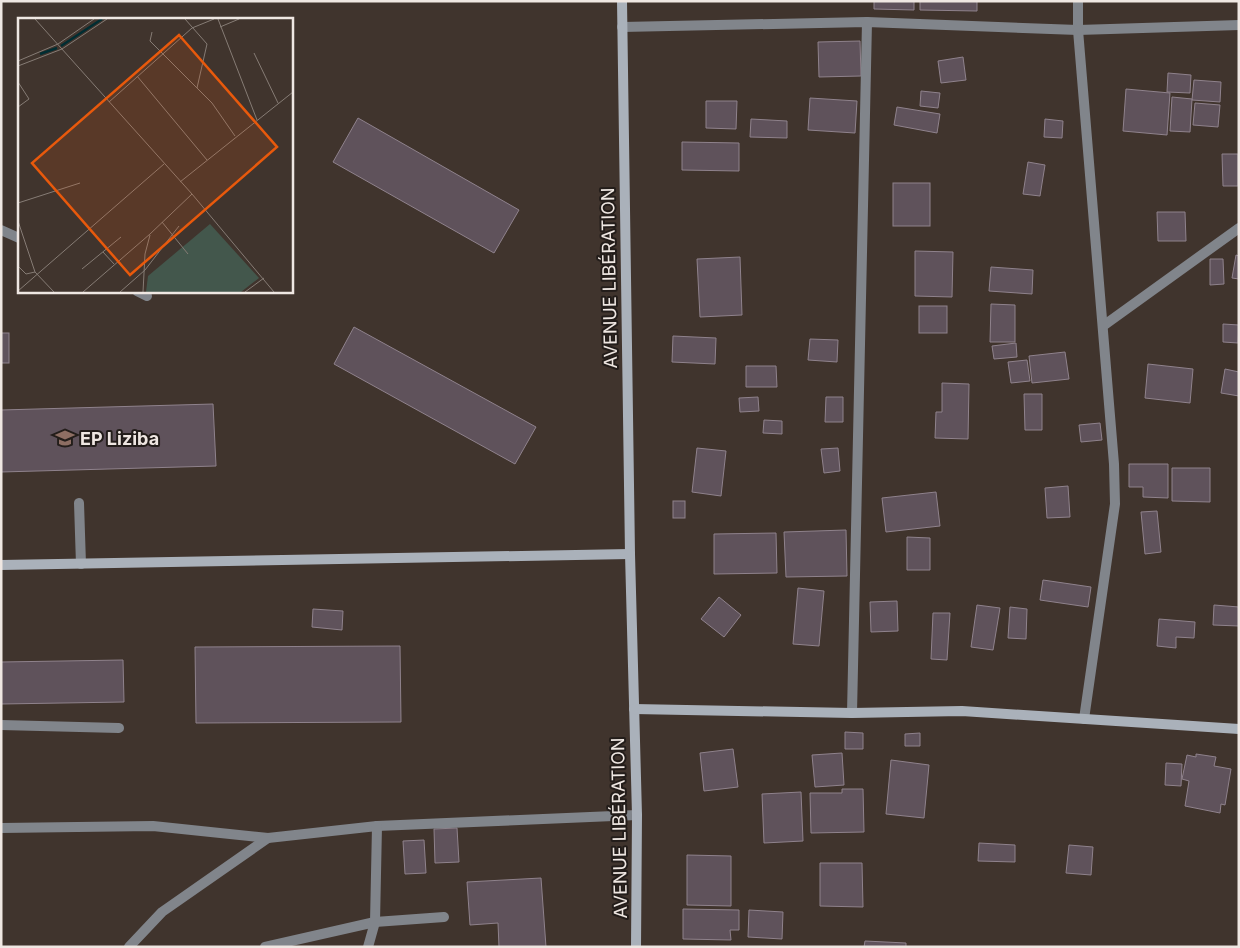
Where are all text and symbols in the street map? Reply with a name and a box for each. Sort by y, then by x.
inset map [18,18,292,292]
street label: AVENUE LIBÉRATION [596,187,621,369]
school or university icon: EP Liziba [54,427,76,449]
place label: EP Liziba [80,428,159,449]
street label: AVENUE LIBÉRATION [606,737,631,919]

